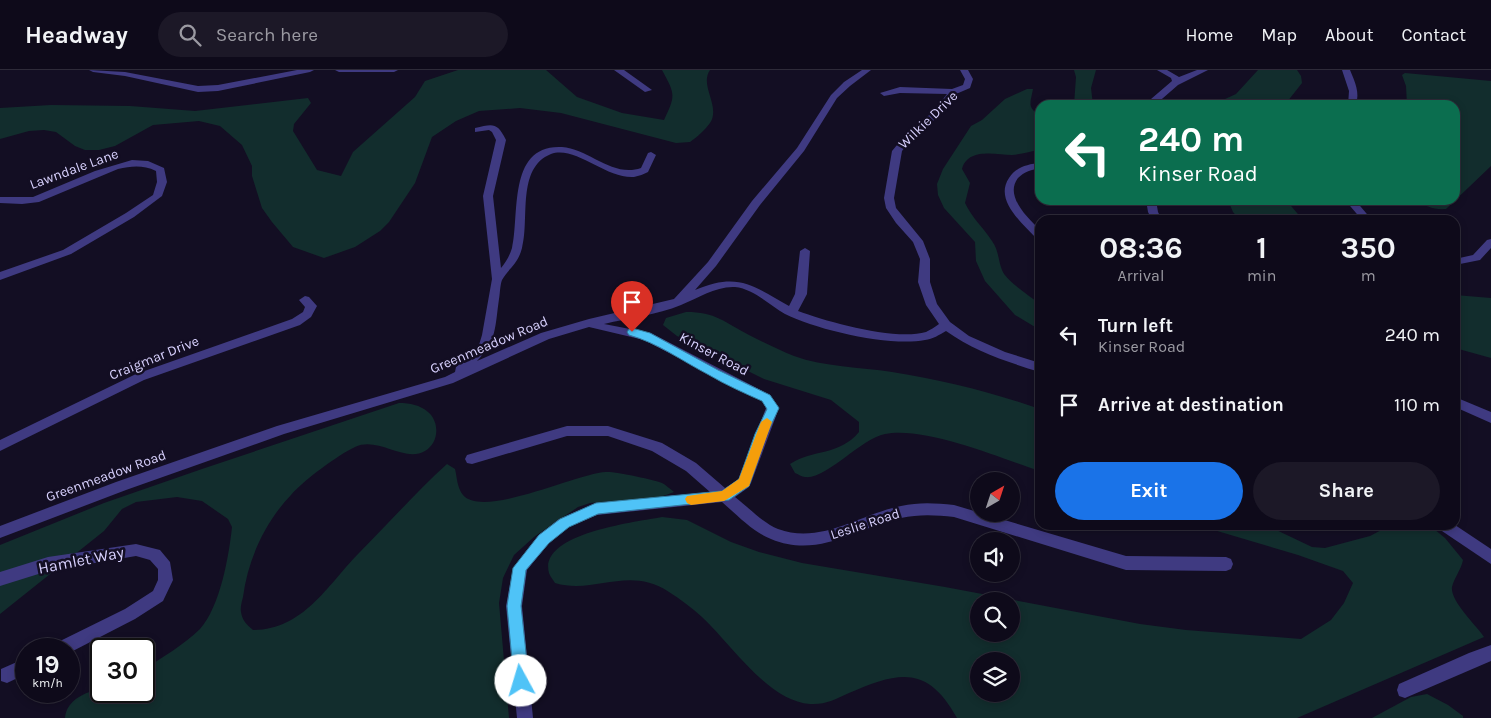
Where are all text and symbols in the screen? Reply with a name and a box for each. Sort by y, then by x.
search box [158,12,508,57]
text: Headway [25,21,128,49]
icon: search [176,21,204,49]
text: Search here [216,24,318,46]
text: Home [1185,24,1233,46]
text: Map [1261,24,1297,46]
text: About [1325,24,1374,46]
text: Contact [1402,24,1466,46]
street label: Wilkie Drive [895,88,961,152]
text: 240 m [1138,119,1244,160]
icon: left [1055,120,1120,185]
street label: Lawndale Lane [27,145,121,193]
text: Kinser Road [1138,161,1258,187]
text: 08:36 [1099,230,1183,266]
text: 1 [1256,230,1267,266]
text: 350 [1341,230,1396,266]
text: Arrival [1118,266,1164,285]
text: min [1247,266,1276,285]
text: m [1361,266,1376,285]
pin [611,281,653,332]
icon: arrive [618,288,646,316]
street label: Greenmeadow Road [427,312,551,378]
text: Turn left [1098,315,1173,337]
icon: left [1055,321,1083,349]
text: 240 m [1385,324,1440,346]
street label: Kinser Road [676,329,752,379]
street label: Craigmar Drive [107,332,201,384]
text: Kinser Road [1098,337,1185,356]
icon: arrive [1055,391,1083,419]
text: Arrive at destination [1098,394,1284,416]
text: 110 m [1394,394,1440,416]
street label: Greenmeadow Road [44,446,168,506]
button: Exit [1055,462,1243,520]
button: Share [1253,462,1440,520]
north arrow [970,472,1020,522]
map controls [970,472,1020,702]
street label: Leslie Road [828,505,902,543]
button: sound [970,532,1020,582]
street label: Hamlet Way [36,542,126,578]
button: search [970,592,1020,642]
speed limit sign: 30 [90,638,155,703]
text: 19 [35,650,60,679]
button: layers [970,652,1020,702]
position arrow [494,654,546,706]
text: km/h [32,676,63,690]

